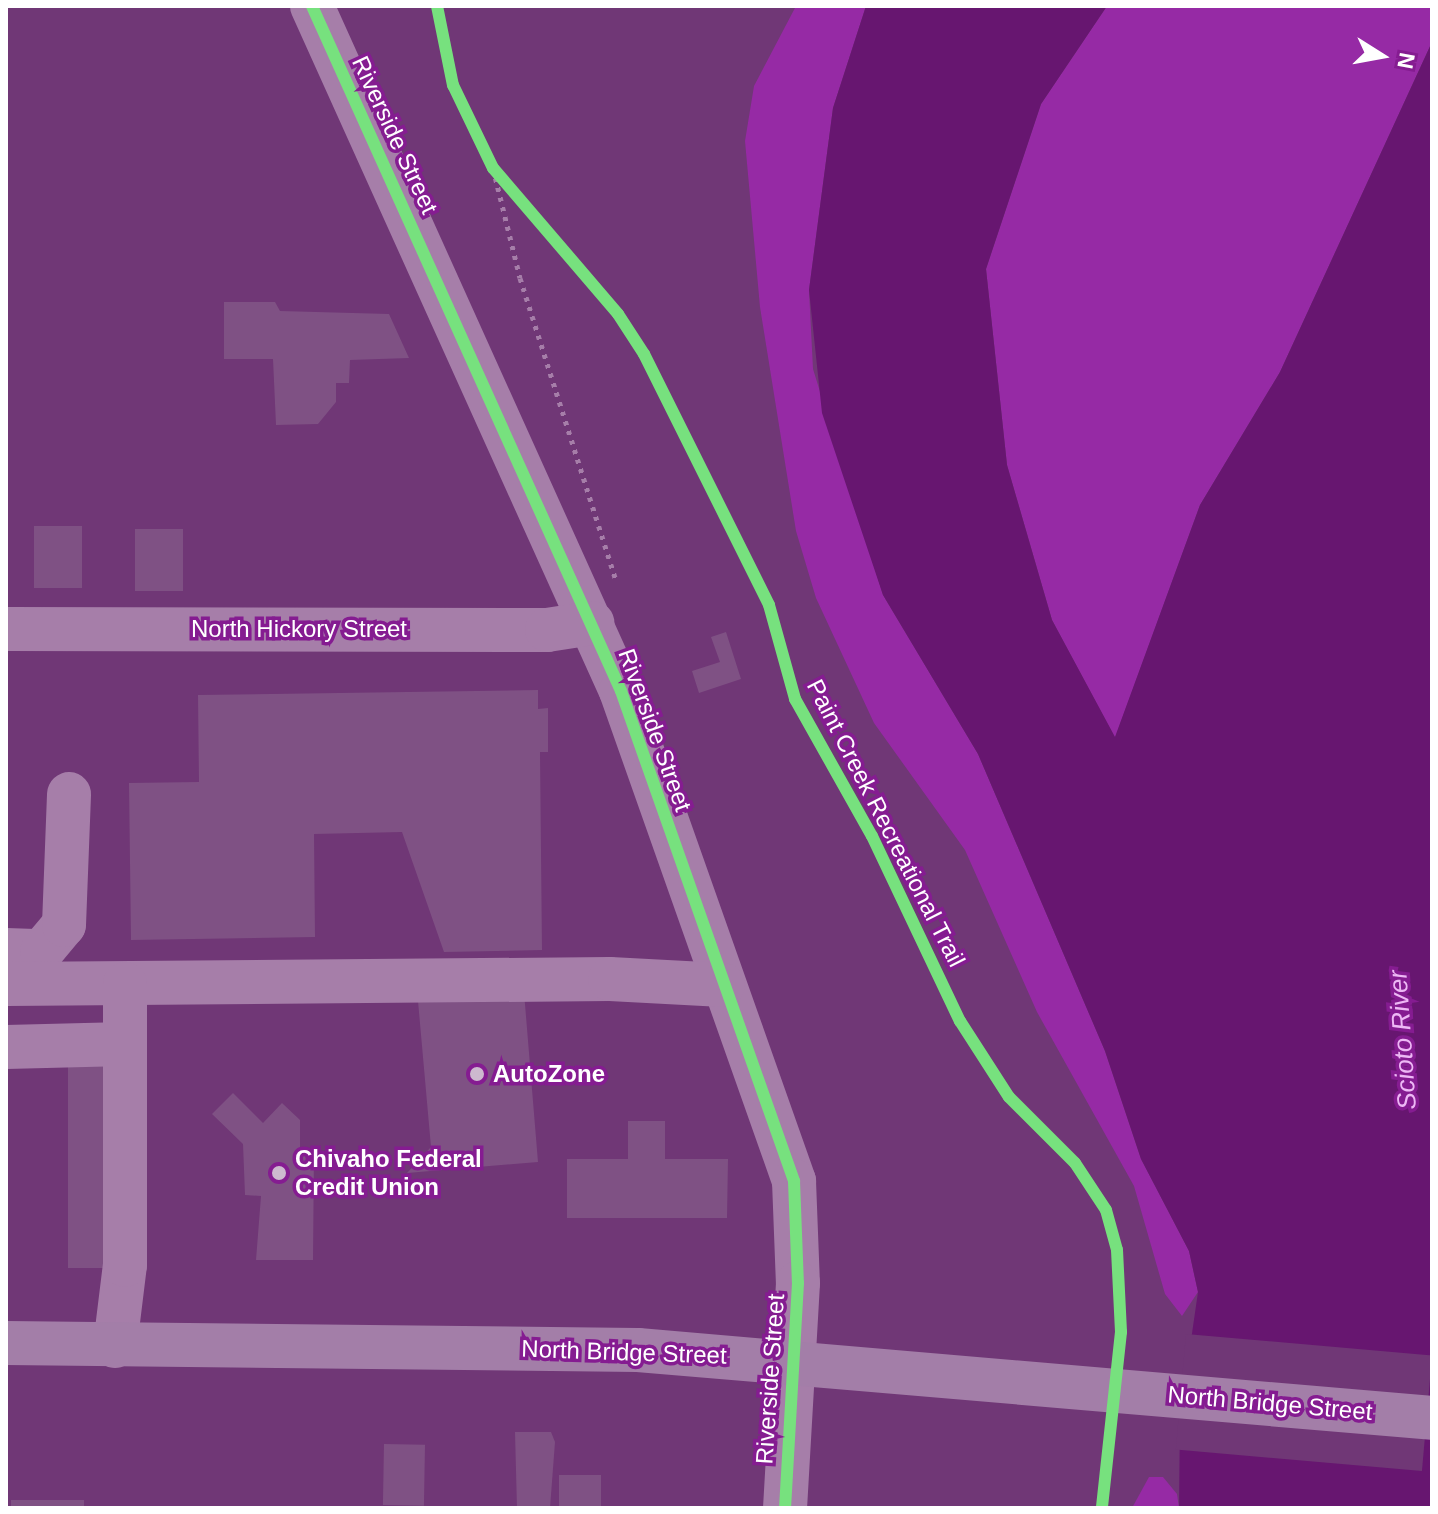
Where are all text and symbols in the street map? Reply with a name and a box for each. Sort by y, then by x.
north arrow [1342,16,1422,96]
text: N [1392,50,1420,71]
street label: Riverside Street [346,52,444,218]
street label: North Hickory Street [191,615,407,643]
street label: Riverside Street [612,645,698,815]
street label: Paint Creek Recreational Trail [801,674,971,972]
water label: Scioto River [1383,969,1423,1111]
place label: AutoZone [493,1060,605,1088]
marker: AutoZone [468,1065,486,1083]
place label: Chivaho Federal Credit Union [295,1145,482,1201]
marker: Chivaho Federal Credit Union [270,1164,288,1182]
street label: Riverside Street [750,1293,790,1465]
street label: North Bridge Street [521,1334,727,1370]
street label: North Bridge Street [1166,1380,1374,1426]

